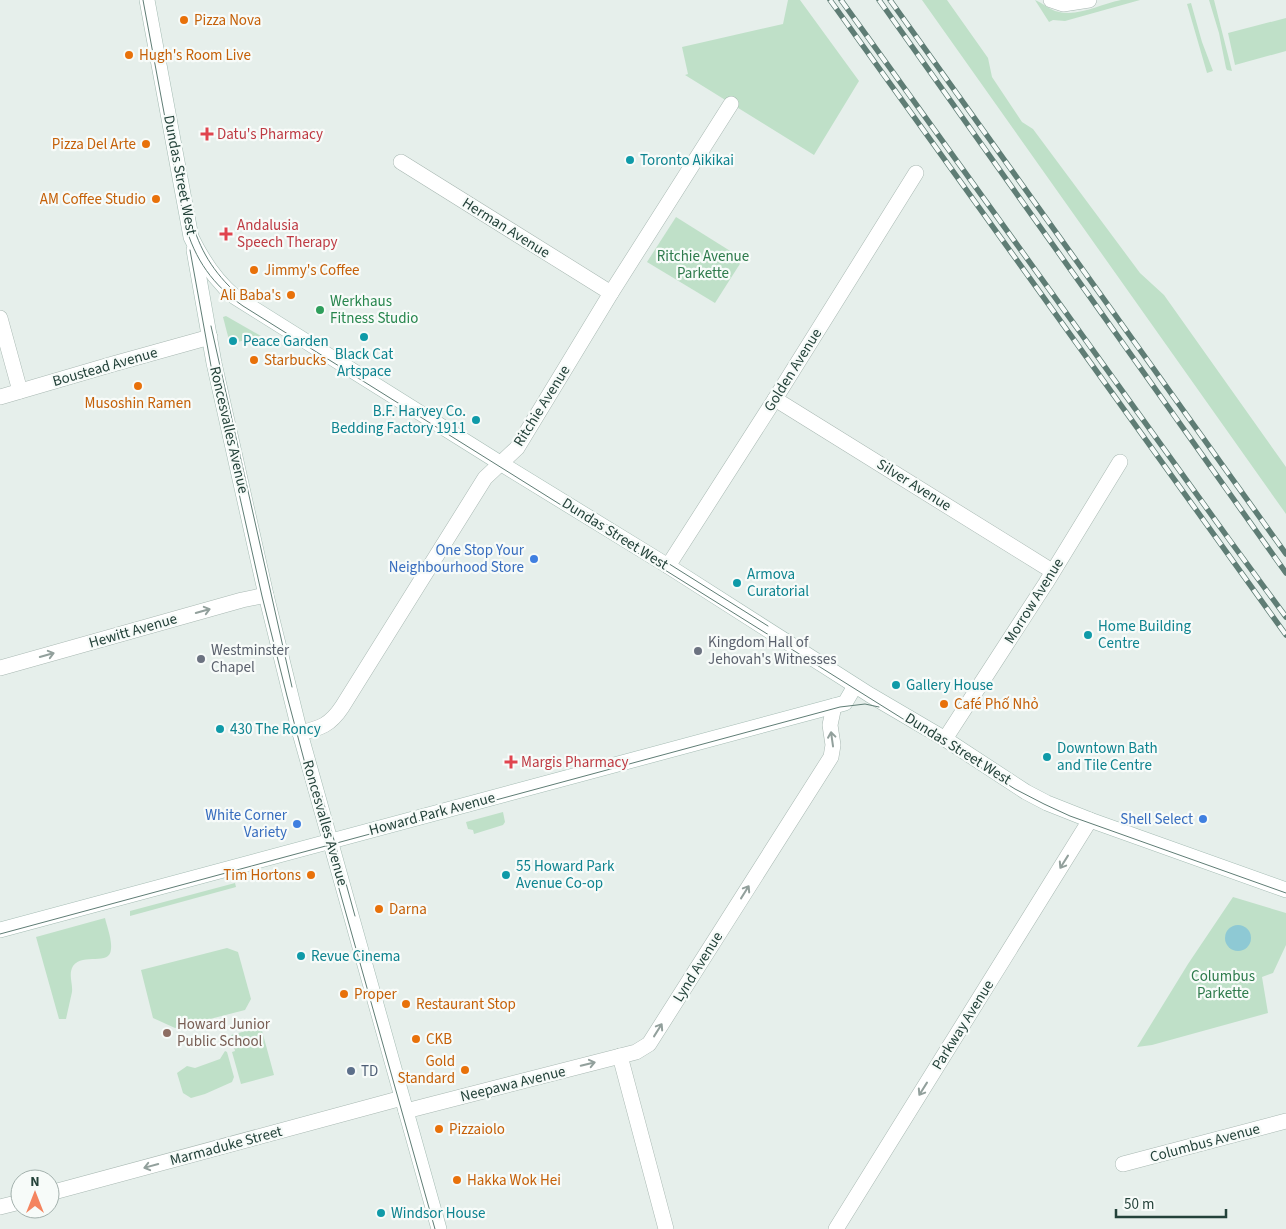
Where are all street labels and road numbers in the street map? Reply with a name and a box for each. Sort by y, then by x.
street label: Dundas Street West [158,113,202,237]
street label: Herman Avenue [458,193,554,263]
street label: Golden Avenue [759,324,827,416]
street label: Boustead Avenue [50,342,160,392]
street label: Ritchie Avenue [509,361,575,451]
street label: Roncesvalles Avenue [204,364,254,496]
street label: Silver Avenue [873,454,955,516]
street label: Dundas Street West [558,493,672,575]
street label: Morrow Avenue [999,554,1069,648]
street label: Hewitt Avenue [86,608,180,654]
street label: Dundas Street West [901,708,1015,790]
street label: Roncesvalles Avenue [297,758,353,888]
street label: Howard Park Avenue [367,787,497,841]
street label: Lynd Avenue [668,928,728,1006]
street label: Parkway Avenue [927,976,999,1074]
street label: Neepawa Avenue [458,1061,568,1107]
street label: Columbus Avenue [1148,1118,1262,1168]
street label: Marmaduke Street [168,1121,284,1171]

